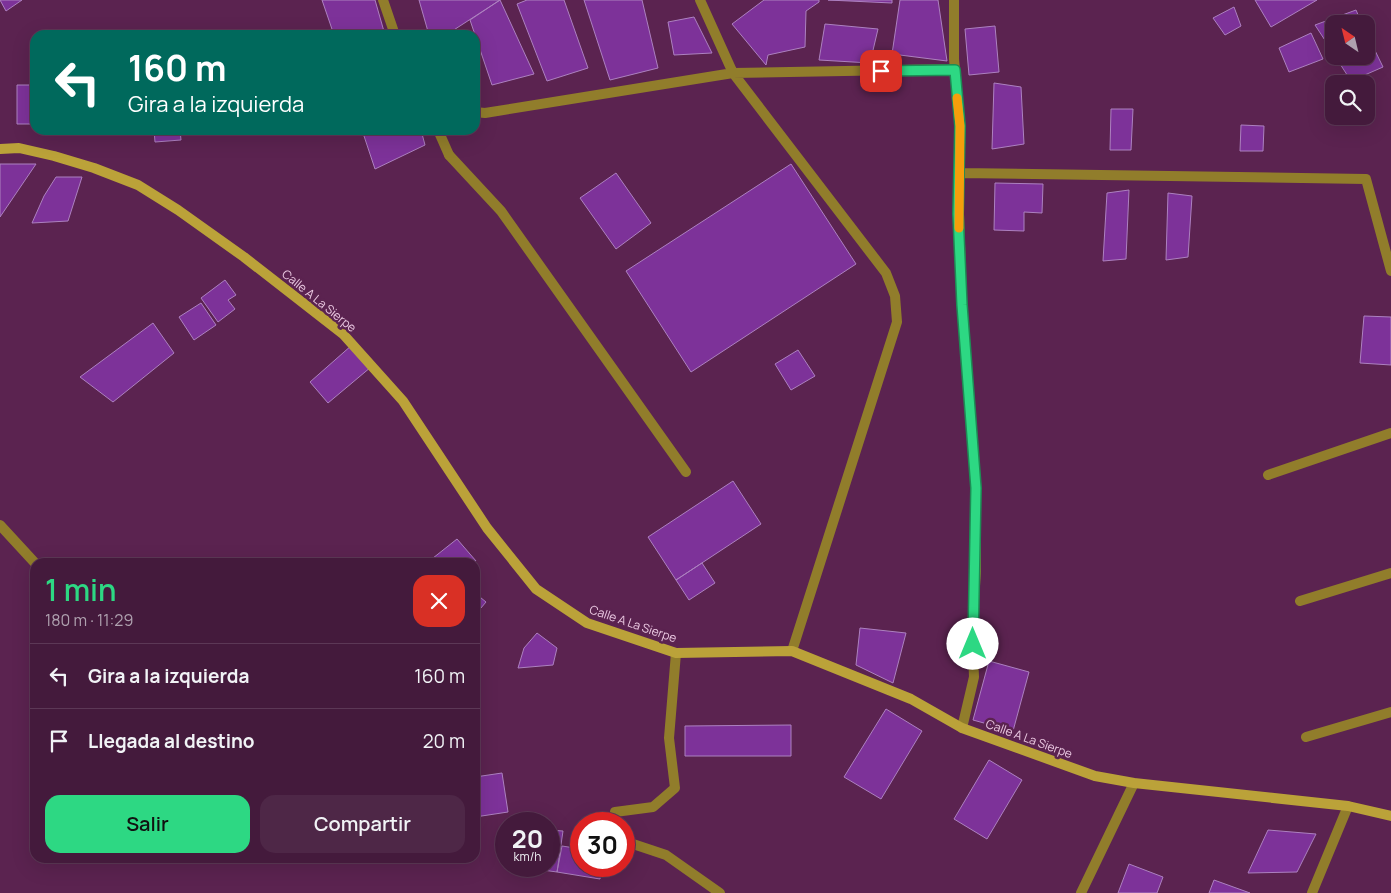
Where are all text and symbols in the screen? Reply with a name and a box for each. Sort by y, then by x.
north arrow [1325,15,1375,65]
map controls [1325,15,1375,125]
text: 160 m [128,44,227,92]
icon: left [45,50,110,115]
pin [860,50,902,92]
icon: arrive [867,57,895,85]
button: search [1325,75,1375,125]
text: Gira a la izquierda [128,89,304,119]
street label: Calle A La Sierpe [279,265,360,336]
text: 1 min [45,569,117,610]
button: close [413,575,465,627]
street label: Calle A La Sierpe [587,601,679,646]
text: 180 m · 11:29 [45,609,133,631]
position arrow [946,617,998,669]
icon: left [45,662,73,690]
text: Gira a la izquierda [88,663,249,689]
text: 160 m [414,663,465,689]
street label: Calle A La Sierpe [983,715,1075,762]
icon: arrive [45,727,73,755]
text: Llegada al destino [88,728,255,754]
text: 20 m [423,728,465,754]
button: Salir [45,795,250,853]
button: Compartir [260,795,465,853]
speed limit sign: 30 [570,812,635,877]
text: 20 [512,821,543,856]
text: km/h [514,848,541,865]

